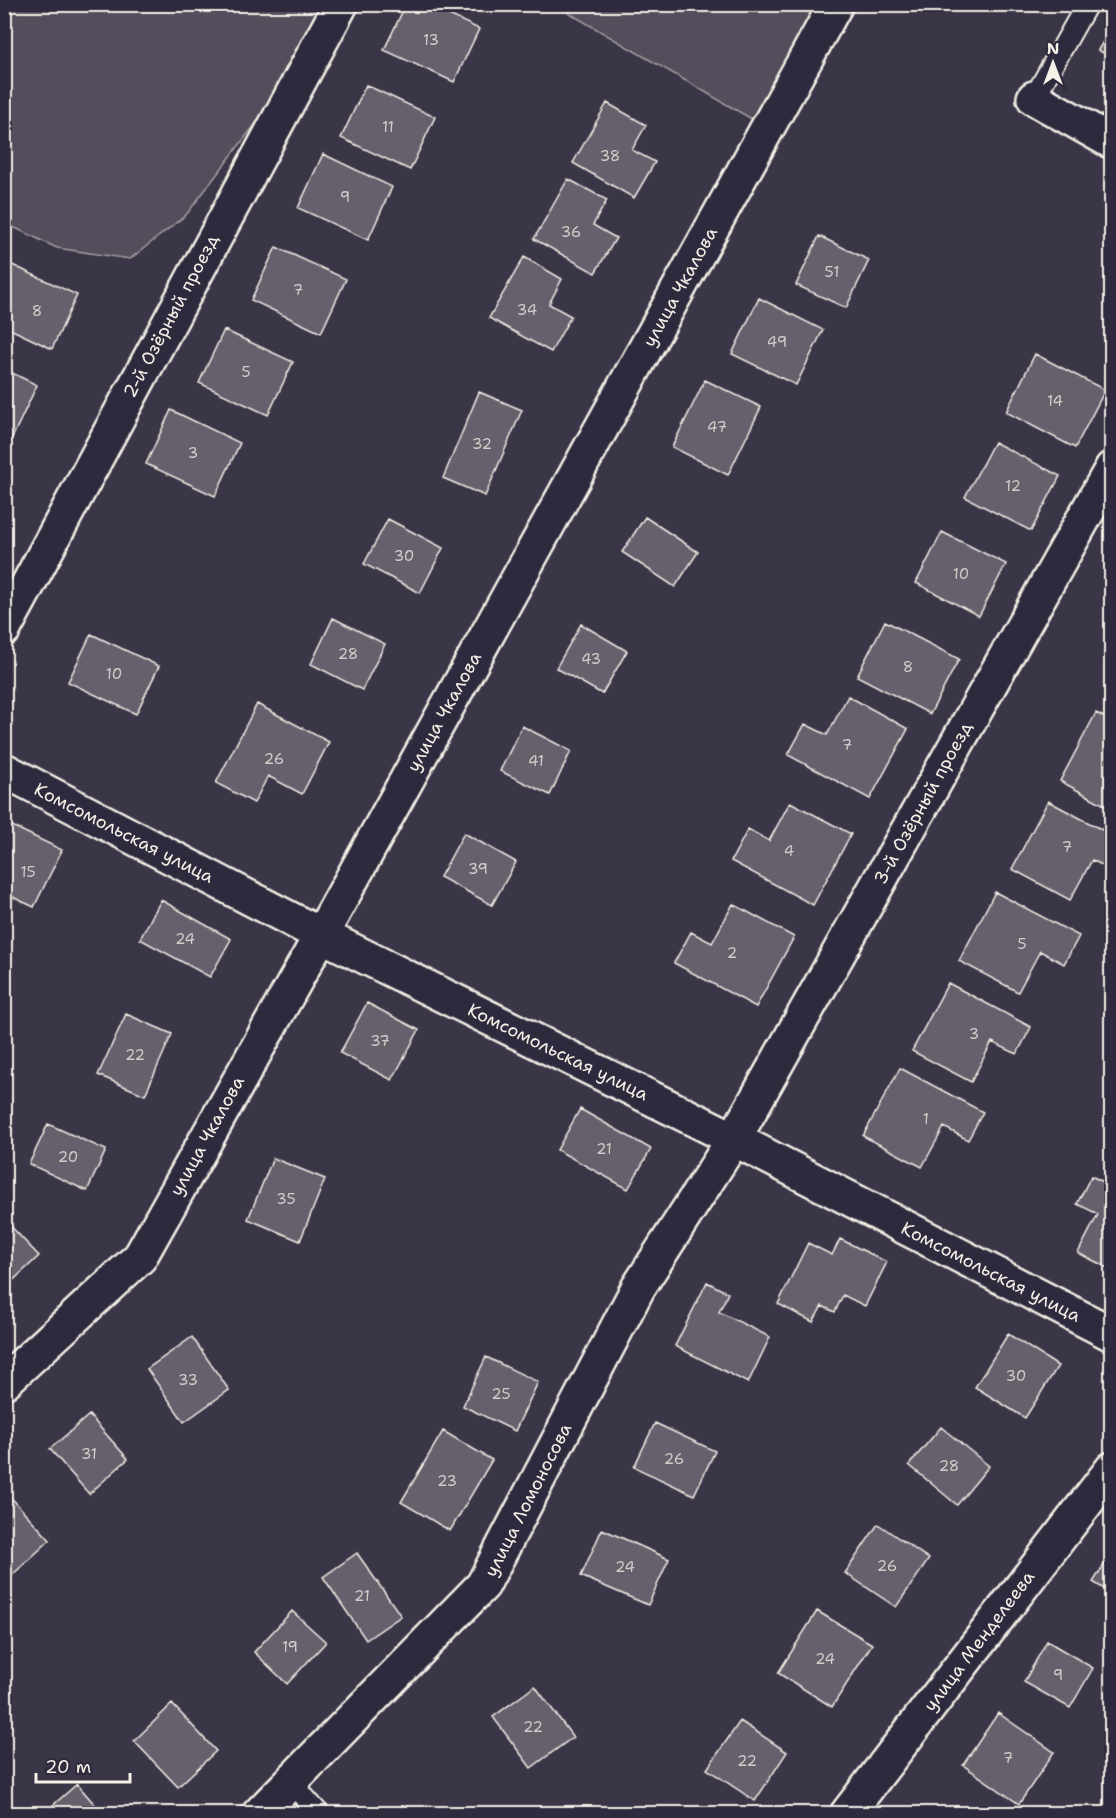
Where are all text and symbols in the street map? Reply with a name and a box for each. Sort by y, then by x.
house number: 13 [423,30,439,50]
north arrow [1023,33,1083,93]
text: N [1047,38,1059,59]
house number: 11 [382,117,394,137]
house number: 38 [600,146,620,166]
house number: 9 [340,187,350,207]
house number: 36 [561,222,581,242]
street label: улица Чкалова [637,223,723,351]
street label: 2-й Озёрный проезд [118,230,225,402]
house number: 51 [825,262,839,282]
house number: 7 [293,280,303,300]
house number: 34 [517,300,537,320]
house number: 8 [32,301,42,321]
house number: 49 [767,332,787,352]
house number: 5 [241,362,251,382]
house number: 14 [1047,391,1063,411]
house number: 47 [707,417,727,437]
house number: 32 [472,434,492,454]
house number: 3 [188,443,198,463]
house number: 12 [1005,476,1021,496]
house number: 30 [394,546,414,566]
house number: 10 [953,564,969,584]
house number: 28 [338,644,358,664]
street label: улица Чкалова [401,648,487,776]
house number: 43 [581,649,601,669]
house number: 8 [903,657,913,677]
house number: 10 [106,664,122,684]
street label: 3-й Озёрный проезд [868,717,978,889]
house number: 7 [842,735,852,755]
house number: 26 [264,749,284,769]
house number: 41 [528,751,544,771]
street label: Комсомольская улица [30,777,218,889]
house number: 7 [1062,837,1072,857]
house number: 4 [784,841,794,861]
house number: 39 [468,859,488,879]
house number: 15 [20,862,36,882]
house number: 24 [175,929,195,949]
house number: 5 [1017,934,1027,954]
house number: 2 [727,943,737,963]
street label: Комсомольская улица [464,998,652,1106]
house number: 3 [969,1024,979,1044]
house number: 37 [370,1031,390,1051]
house number: 22 [125,1045,145,1065]
street label: улица Чкалова [164,1072,250,1200]
house number: 1 [923,1109,929,1129]
house number: 21 [596,1139,612,1159]
house number: 20 [58,1147,78,1167]
house number: 35 [276,1189,296,1209]
street label: Комсомольская улица [897,1216,1085,1328]
house number: 30 [1006,1366,1026,1386]
house number: 33 [178,1370,198,1390]
house number: 25 [491,1384,511,1404]
street label: улица Ломоносова [479,1419,577,1581]
house number: 31 [81,1444,97,1464]
house number: 26 [664,1449,684,1469]
house number: 28 [939,1456,959,1476]
house number: 23 [437,1471,457,1491]
house number: 26 [877,1556,897,1576]
house number: 24 [615,1557,635,1577]
street label: улица Менделеева [918,1566,1040,1716]
house number: 21 [354,1586,370,1606]
house number: 19 [282,1637,298,1657]
house number: 24 [815,1649,835,1669]
house number: 9 [1053,1665,1063,1685]
house number: 22 [523,1717,543,1737]
scale bar [36,1746,130,1784]
house number: 7 [1003,1748,1013,1768]
house number: 22 [737,1751,757,1771]
text: 20 m [45,1755,91,1779]

